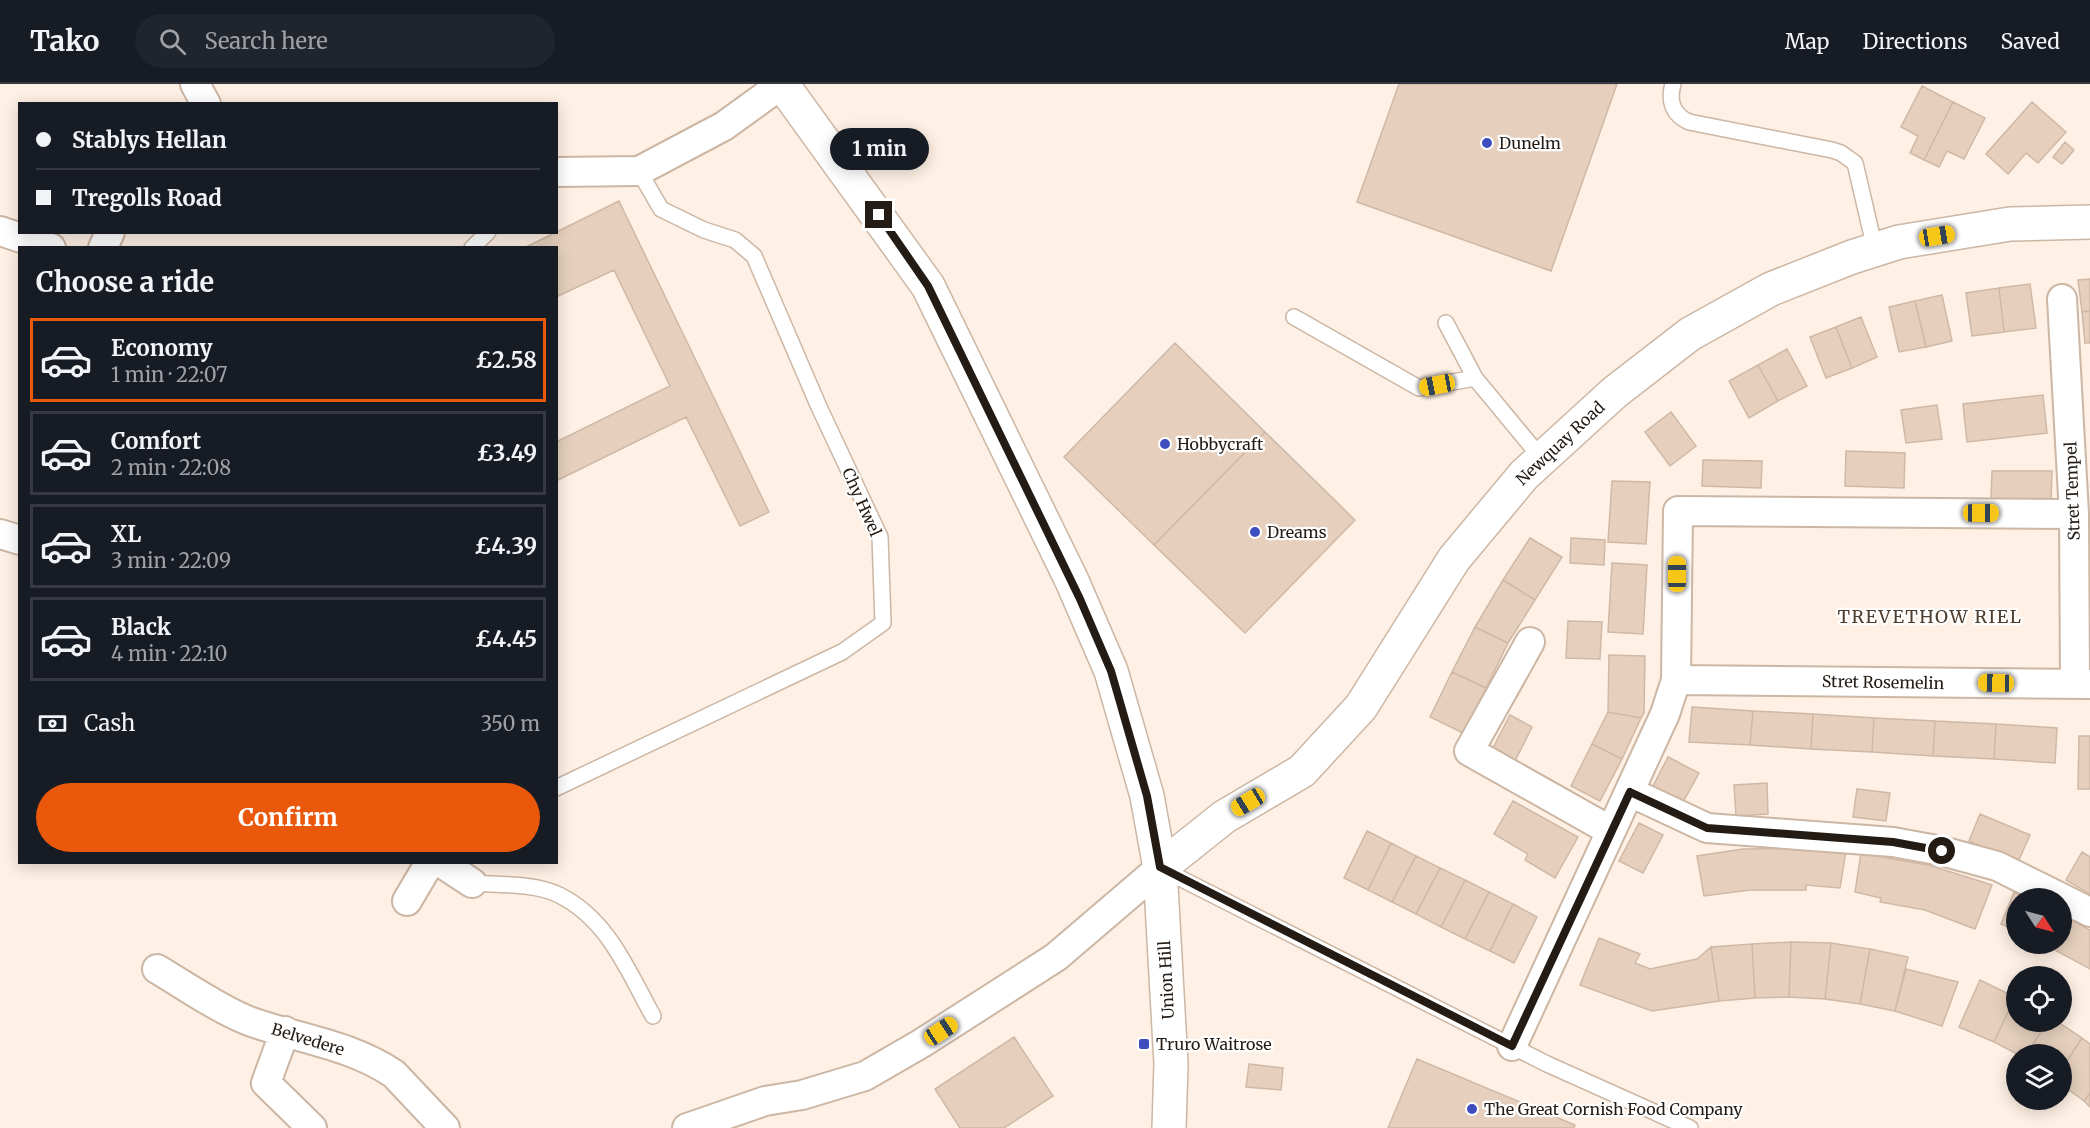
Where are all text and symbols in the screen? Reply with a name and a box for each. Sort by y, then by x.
search box [135,14,555,68]
text: Tako [30,23,99,59]
icon: search [156,25,189,58]
text: Search here [204,27,328,55]
text: Map [1785,28,1829,55]
text: Directions [1862,28,1967,55]
text: Saved [2000,28,2060,55]
text: Stablys Hellan [72,126,227,154]
callout: 1 min [830,128,928,170]
place label: Dunelm [1499,133,1561,153]
text: 1 min [852,136,907,161]
marker: Dunelm [1480,136,1494,150]
text: Tregolls Road [72,184,222,212]
route end [865,201,892,228]
car [1918,224,1956,248]
text: Choose a ride [36,265,214,299]
icon: car [39,333,93,387]
text: Economy [111,334,212,362]
text: £2.58 [476,346,537,374]
text: 1 min · 22:07 [111,362,228,387]
car [1418,373,1456,397]
street label: Newquay Road [1512,397,1609,489]
icon: car [39,426,93,480]
text: Comfort [111,427,201,455]
place label: Hobbycraft [1177,434,1264,454]
marker: Hobbycraft [1158,437,1172,451]
text: £3.49 [477,439,537,467]
street label: Stret Tempel [2060,441,2084,541]
text: 2 min · 22:08 [111,455,231,480]
street label: Chy Hwel [838,465,886,539]
car [1963,504,1999,522]
icon: car [39,519,93,573]
text: XL [111,520,141,548]
place label: Dreams [1267,522,1327,542]
marker: Dreams [1248,525,1262,539]
text: £4.39 [475,532,537,560]
text: 3 min · 22:09 [111,548,231,573]
car [1668,556,1686,592]
district label: TREVETHOW RIEL [1838,605,2022,628]
icon: car [39,612,93,666]
text: Black [111,613,171,641]
text: £4.45 [475,625,537,653]
text: 4 min · 22:10 [111,641,228,666]
street label: Stret Rosemelin [1822,671,1945,693]
car [1978,674,2014,692]
icon: cash [36,707,69,740]
text: Cash [84,709,135,737]
text: 350 m [481,711,540,736]
button: Confirm [36,783,540,852]
car [1228,785,1268,819]
route start [1928,837,1955,864]
north arrow [2006,888,2072,954]
map controls [2006,888,2072,1110]
street label: Union Hill [1154,940,1178,1020]
button: locate [2006,966,2072,1032]
car [921,1014,961,1048]
street label: Belvedere [269,1018,347,1060]
place label: Truro Waitrose [1156,1034,1272,1054]
marker: Truro Waitrose [1137,1037,1151,1051]
button: layers [2006,1044,2072,1110]
place label: The Great Cornish Food Company [1484,1099,1743,1119]
marker: The Great Cornish Food Company [1465,1102,1479,1116]

